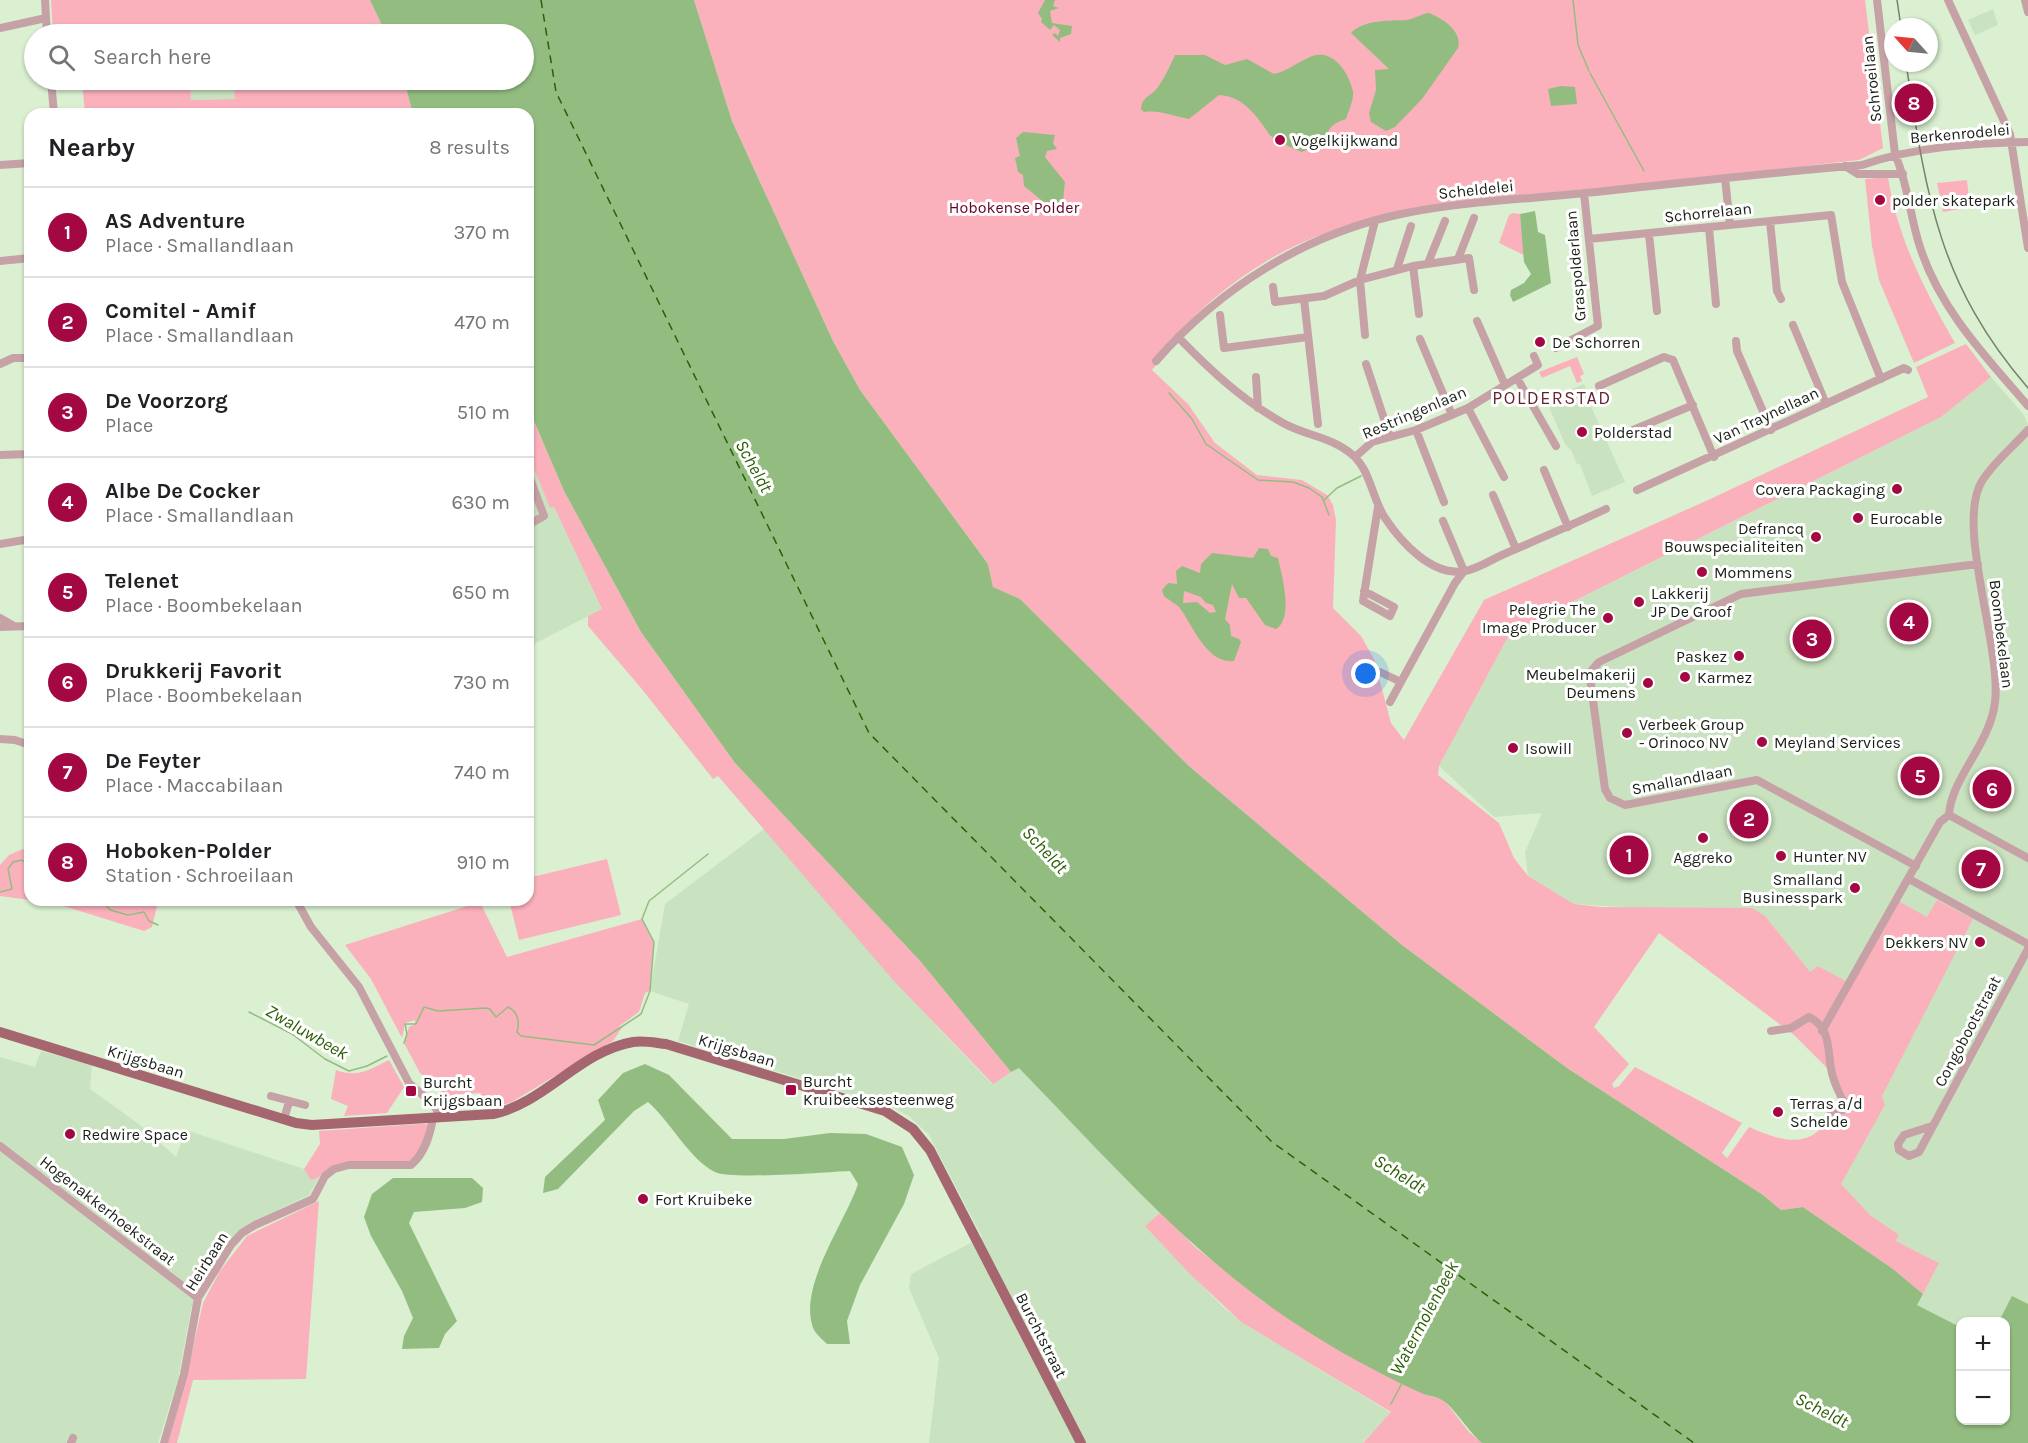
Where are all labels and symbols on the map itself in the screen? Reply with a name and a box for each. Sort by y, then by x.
north arrow [1884,18,1938,72]
street label: Schroeilaan [1858,35,1885,123]
pin: 8 [1894,80,1934,126]
street label: Berkenrodelei [1909,120,2011,147]
place label: Vogelkijkwand [1292,131,1398,150]
marker: Vogelkijkwand [1273,133,1287,147]
street label: Scheldelei [1438,176,1515,203]
place label: polder skatepark [1892,191,2015,210]
marker: polder skatepark [1873,193,1887,207]
park label: Hobokense Polder [949,198,1079,217]
street label: Schorrelaan [1663,198,1753,227]
street label: Graspolderlaan [1561,210,1590,322]
place label: De Schorren [1552,333,1640,352]
marker: De Schorren [1533,335,1547,349]
street label: Restringenlaan [1359,382,1469,443]
street label: Van Traynellaan [1711,383,1822,448]
district label: POLDERSTAD [1492,387,1612,409]
place label: Polderstad [1594,423,1672,442]
marker: Polderstad [1575,425,1589,439]
water label: Scheldt [731,436,778,497]
place label: Covera Packaging [1756,480,1885,499]
marker: Covera Packaging [1890,482,1904,496]
place label: Eurocable [1870,509,1942,528]
marker: Eurocable [1851,511,1865,525]
place label: Defrancq Bouwspecialiteiten [1664,519,1804,556]
marker: Defrancq Bouwspecialiteiten [1809,530,1823,544]
place label: Mommens [1714,563,1793,582]
marker: Mommens [1695,565,1709,579]
street label: Boombekelaan [1985,579,2018,689]
place label: Lakkerij JP De Groof [1651,584,1732,621]
marker: Lakkerij JP De Groof [1632,595,1646,609]
place label: Pelegrie The Image Producer [1482,600,1596,637]
pin: 4 [1890,600,1928,644]
marker: Pelegrie The Image Producer [1601,611,1615,625]
pin: 3 [1792,616,1832,662]
place label: Paskez [1676,647,1727,666]
marker: Paskez [1732,649,1746,663]
your location [1351,659,1380,688]
place label: Meubelmakerij Deumens [1526,665,1636,702]
place label: Karmez [1697,668,1752,687]
marker: Karmez [1678,670,1692,684]
marker: Meubelmakerij Deumens [1641,676,1655,690]
place label: Verbeek Group - Orinoco NV [1639,715,1744,752]
marker: Verbeek Group - Orinoco NV [1620,726,1634,740]
place label: Meyland Services [1774,733,1901,752]
marker: Meyland Services [1755,735,1769,749]
place label: Isowill [1525,739,1572,758]
marker: Isowill [1506,741,1520,755]
pin: 5 [1900,754,1940,798]
street label: Smallandlaan [1630,760,1734,799]
pin: 6 [1972,766,2012,812]
pin: 2 [1730,796,1768,842]
water label: Scheldt [1018,822,1073,879]
marker: Aggreko [1696,831,1710,845]
pin: 1 [1610,832,1648,878]
pin: 7 [1962,846,2000,892]
place label: Hunter NV [1793,847,1867,866]
place label: Aggreko [1673,848,1733,867]
marker: Hunter NV [1774,849,1788,863]
place label: Smalland Businesspark [1743,870,1843,907]
marker: Smalland Businesspark [1848,881,1862,895]
place label: Dekkers NV [1885,933,1968,952]
marker: Dekkers NV [1973,935,1987,949]
street label: Congobootstraat [1930,973,2005,1090]
water label: Zwaluwbeek [262,1000,353,1065]
street label: Krijgsbaan [696,1030,778,1071]
street label: Krijgsbaan [105,1041,187,1082]
place label: Burcht Kruibeeksesteenweg [803,1072,954,1109]
place label: Burcht Krijgsbaan [423,1073,502,1110]
marker: Burcht Kruibeeksesteenweg [784,1083,798,1097]
marker: Burcht Krijgsbaan [404,1084,418,1098]
place label: Terras a/d Schelde [1790,1094,1863,1131]
marker: Terras a/d Schelde [1771,1105,1785,1119]
place label: Redwire Space [82,1125,188,1144]
marker: Redwire Space [63,1127,77,1141]
water label: Scheldt [1370,1150,1431,1199]
street label: Hogenakkerhoekstraat [36,1152,179,1269]
place label: Fort Kruibeke [655,1190,752,1209]
marker: Fort Kruibeke [636,1192,650,1206]
street label: Heirbaan [181,1228,232,1294]
water label: Watermolenbeek [1385,1257,1464,1379]
street label: Burchtstraat [1012,1289,1071,1381]
water label: Scheldt [1792,1387,1853,1433]

